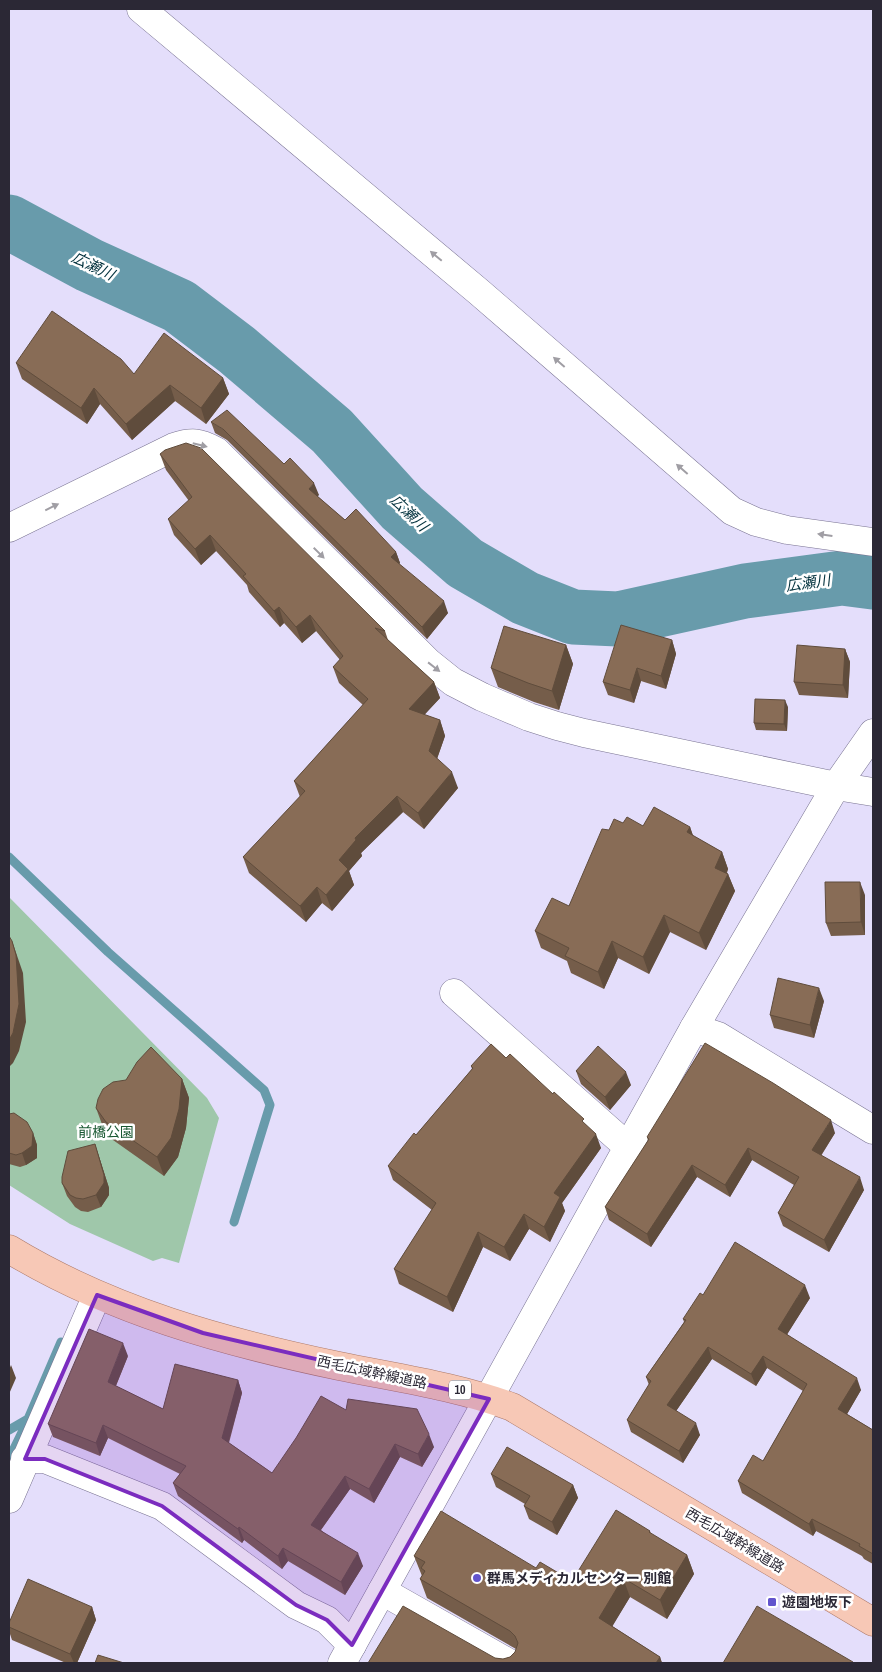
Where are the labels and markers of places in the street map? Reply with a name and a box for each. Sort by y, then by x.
place label: 群馬メディカルセンター 別館 [487,1569,671,1587]
marker: 群馬メディカルセンター 別館 [471,1572,483,1584]
place label: 遊園地坂下 [782,1593,852,1611]
marker: 遊園地坂下 [766,1596,778,1608]

